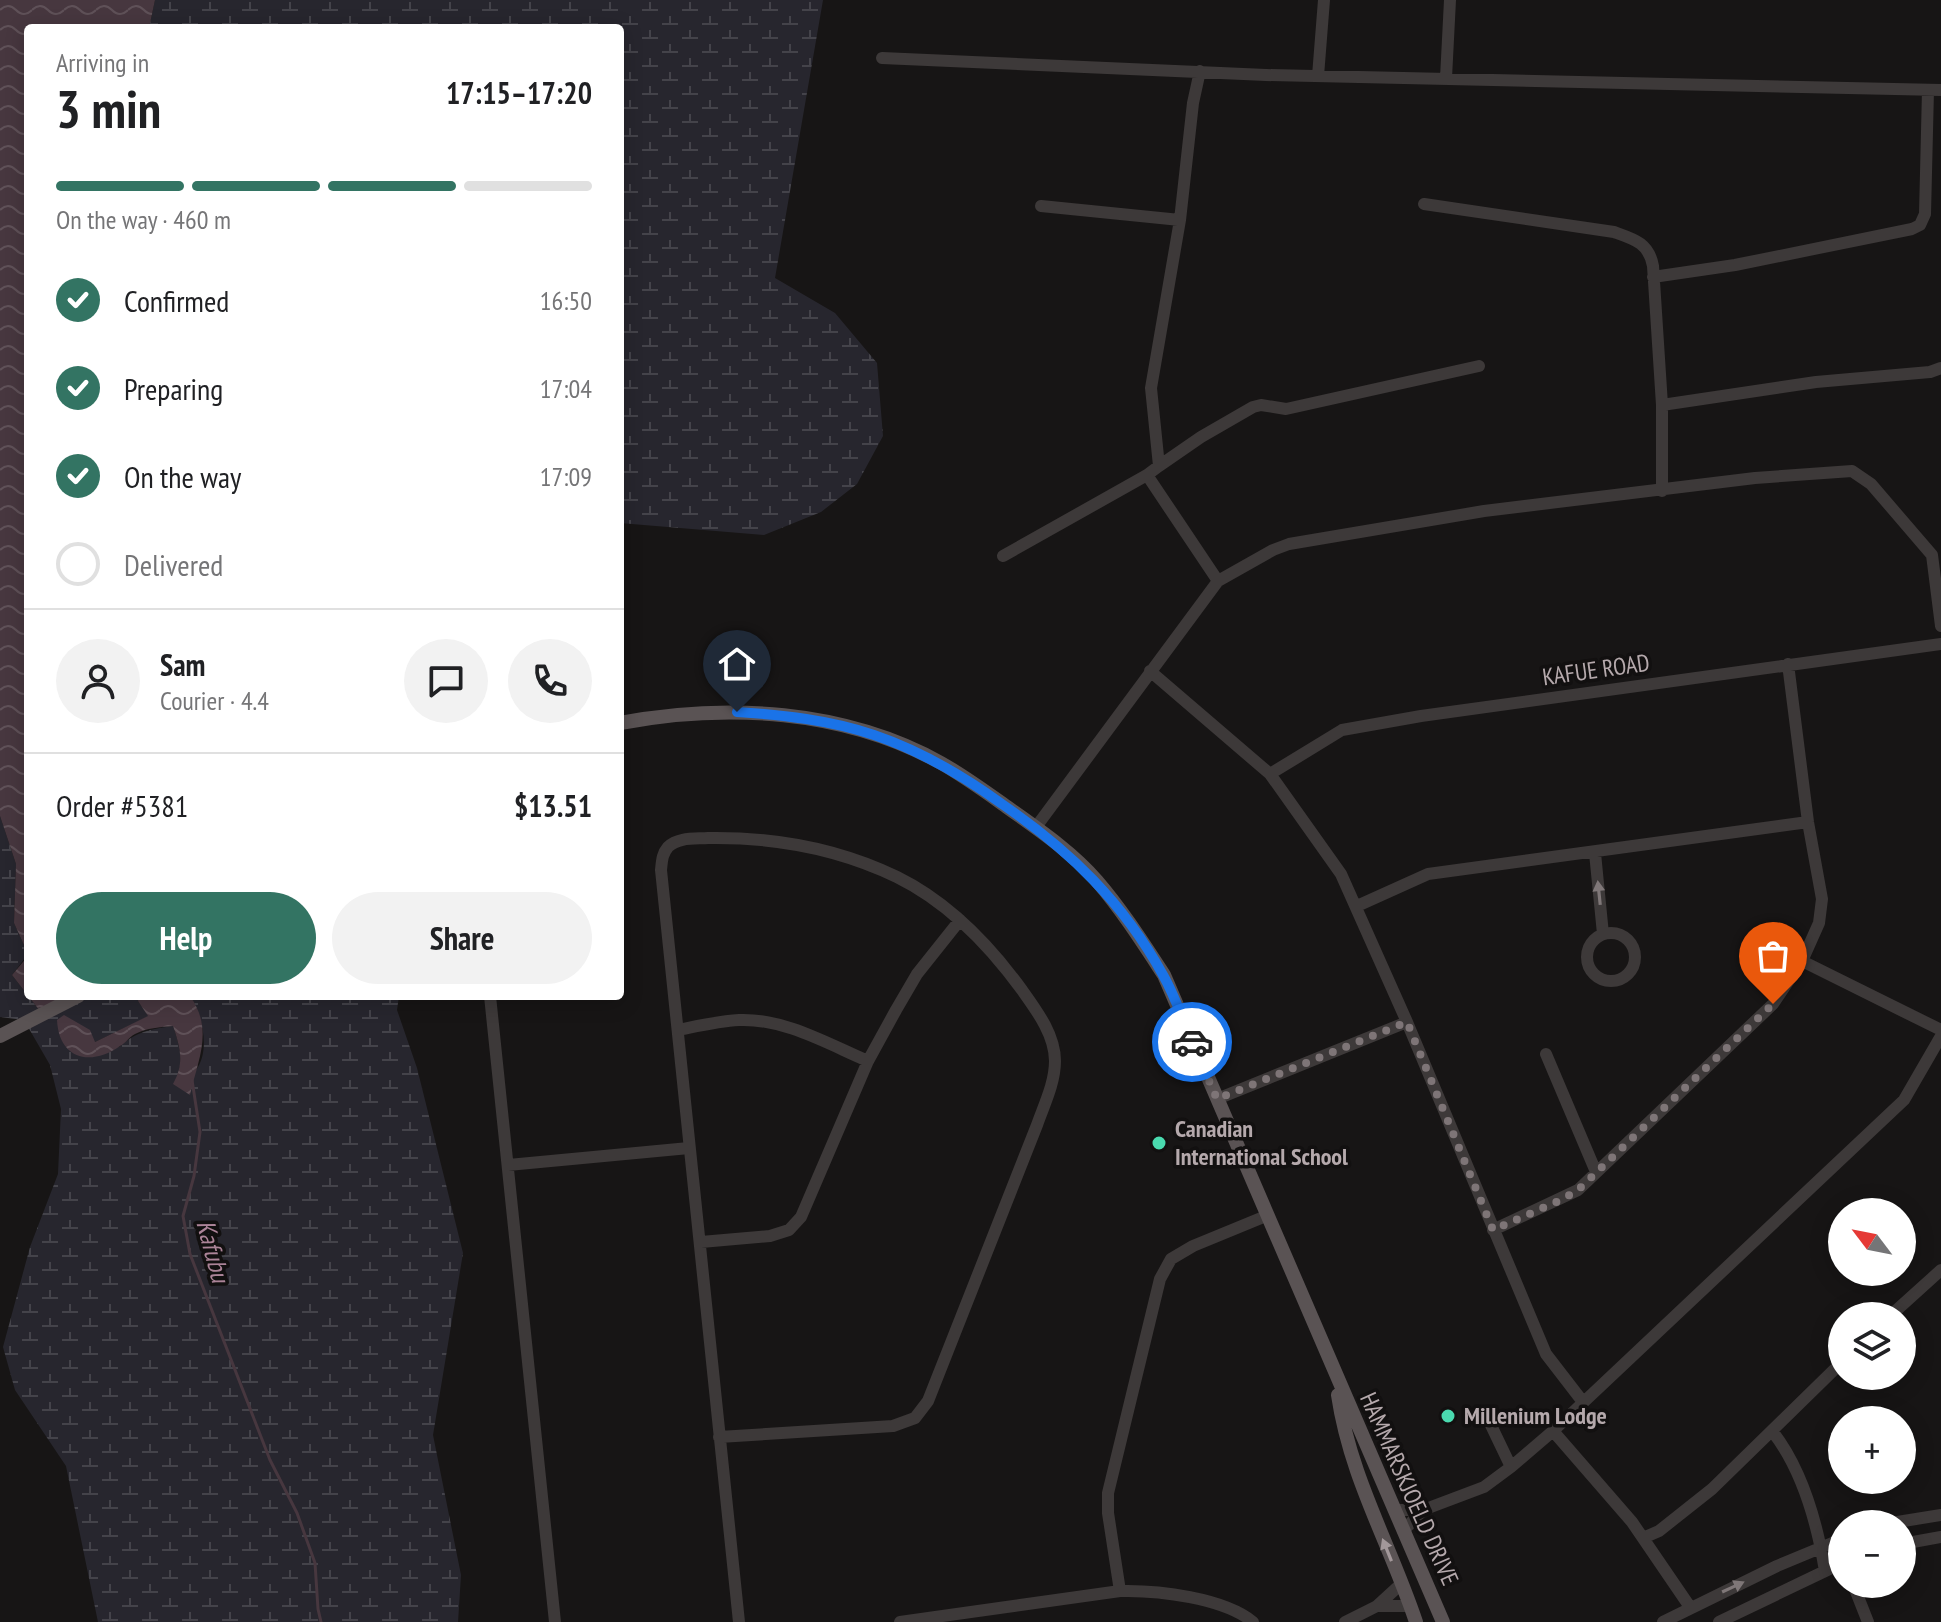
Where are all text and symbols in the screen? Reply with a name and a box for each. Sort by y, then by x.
text: Arriving in [56,46,149,79]
text: 17:15–17:20 [446,73,592,112]
text: 3 min [56,75,161,142]
text: On the way · 460 m [56,203,231,236]
icon: check [56,278,100,322]
text: Confirmed [124,281,229,320]
text: 16:50 [540,284,592,317]
icon: check [56,366,100,410]
text: Preparing [124,369,223,408]
text: 17:04 [540,372,592,405]
icon: check [56,454,100,498]
text: On the way [124,457,241,496]
text: 17:09 [540,460,592,493]
text: Delivered [124,545,223,584]
pin [703,630,771,712]
button: person [56,639,140,723]
button: chat [404,639,488,723]
button: phone [508,639,592,723]
icon: home [715,642,759,686]
text: Sam [160,645,205,684]
street label: KAFUE ROAD [1540,647,1652,692]
text: Courier · 4.4 [160,684,269,717]
text: Order #5381 [56,786,188,825]
text: $13.51 [514,786,592,825]
one-way arrow [1593,880,1606,905]
button: Help [56,892,316,984]
button: Share [332,892,592,984]
pin [1739,922,1807,1004]
icon: bag [1751,934,1795,978]
courier [1152,1002,1232,1082]
icon: car [1170,1020,1214,1064]
place label: Canadian International School [1175,1113,1348,1172]
marker: Canadian International School [1150,1134,1168,1152]
north arrow [1828,1198,1916,1286]
map controls [1828,1198,1916,1598]
water label: Kafubu [189,1216,238,1287]
button: layers [1828,1302,1916,1390]
street label: HAMMARSKJOELD DRIVE [1353,1388,1466,1590]
place label: Millenium Lodge [1464,1400,1607,1431]
button: + [1828,1406,1916,1494]
marker: Millenium Lodge [1439,1407,1457,1425]
button: − [1828,1510,1916,1598]
one-way arrow [1380,1538,1393,1561]
one-way arrow [1721,1580,1745,1594]

